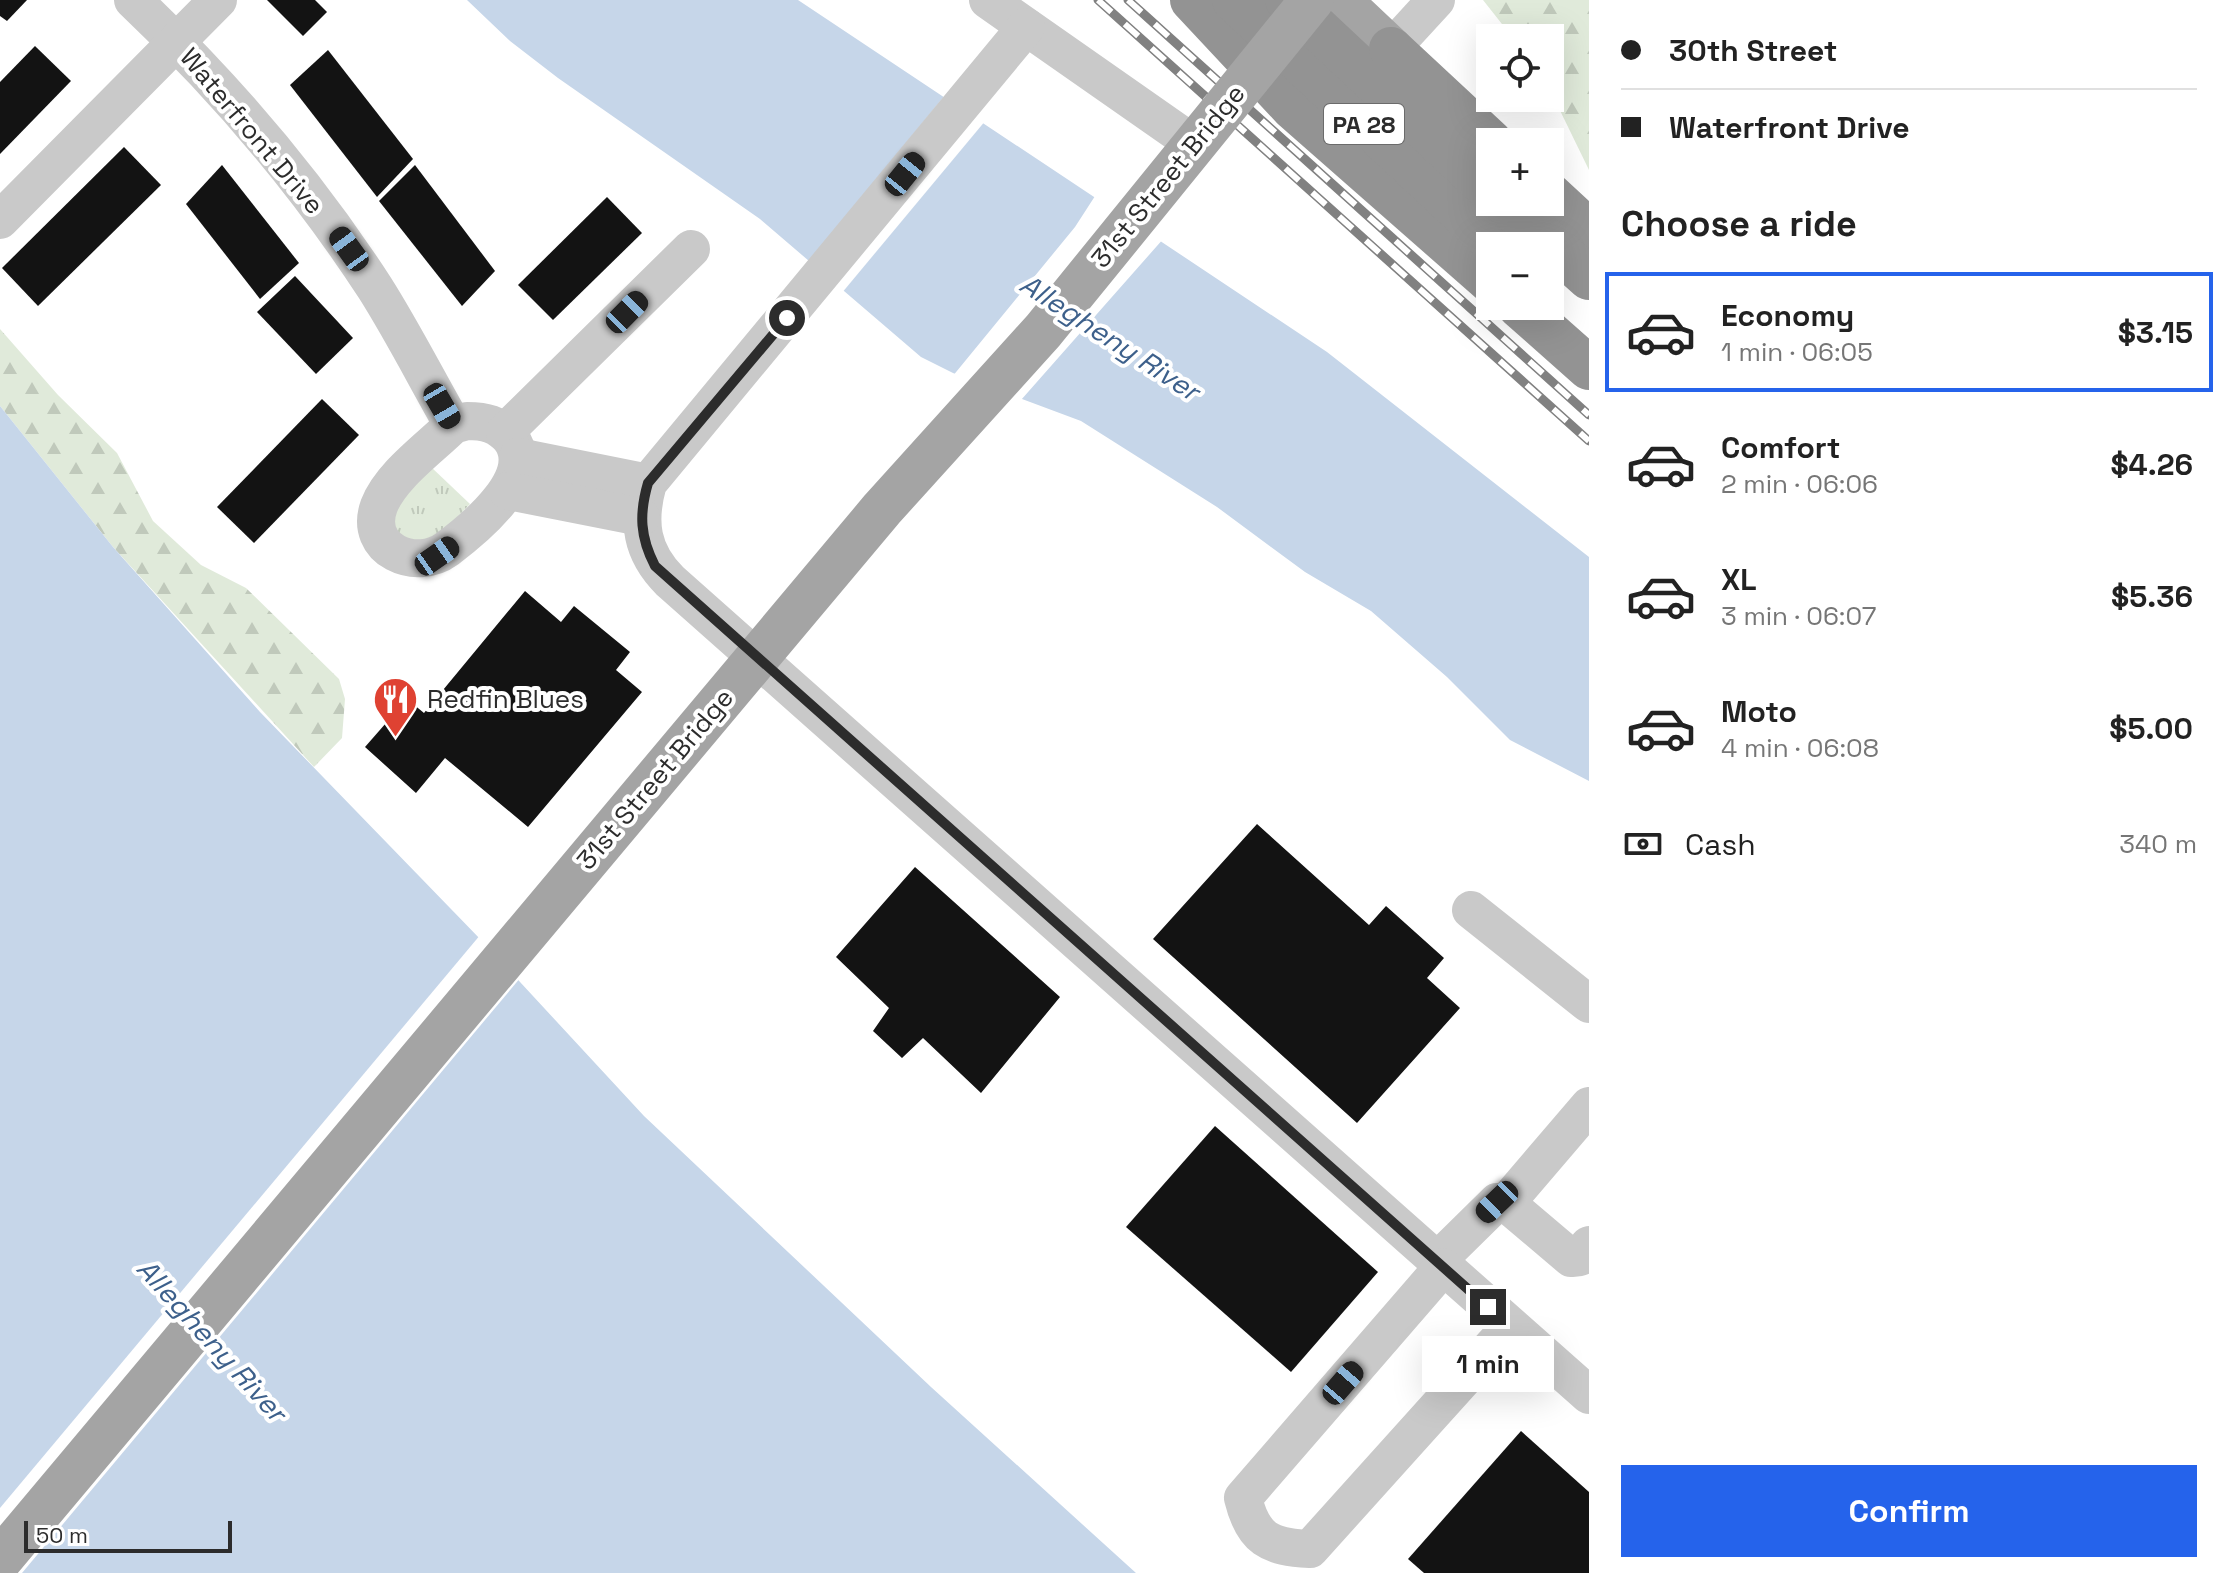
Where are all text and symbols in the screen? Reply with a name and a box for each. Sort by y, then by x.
map controls [1476,24,1564,320]
button: locate [1476,24,1564,112]
text: 30th Street [1669,31,1837,70]
street label: Waterfront Drive [173,41,331,221]
street label: 31st Street Bridge [1083,77,1253,275]
road number: PA 28 [1324,104,1404,144]
text: Waterfront Drive [1669,108,1910,147]
button: + [1476,128,1564,216]
car [881,148,929,200]
text: Choose a ride [1621,201,1857,247]
car [325,223,373,275]
button: − [1476,232,1564,320]
water label: Allegheny River [1013,266,1210,410]
car [602,287,652,337]
icon: car [1625,296,1697,368]
text: Economy [1721,296,1854,335]
route start [769,300,805,336]
text: $3.15 [2118,313,2193,352]
text: 1 min · 06:05 [1721,335,1873,369]
car [420,379,464,433]
icon: car [1625,428,1697,500]
text: Comfort [1721,428,1840,467]
text: $4.26 [2110,445,2193,484]
text: 2 min · 06:06 [1721,467,1878,501]
car [410,532,464,580]
icon: car [1625,560,1697,632]
text: XL [1721,560,1757,599]
text: $5.36 [2111,577,2193,616]
text: 3 min · 06:07 [1721,599,1876,633]
restaurant icon: Redfin Blues [372,675,420,738]
street label: 31st Street Bridge [569,681,741,877]
place label: Redfin Blues [427,682,584,716]
icon: car [1625,692,1697,764]
text: Moto [1721,692,1797,731]
text: $5.00 [2109,709,2193,748]
text: 4 min · 06:08 [1721,731,1879,765]
icon: cash [1621,822,1665,866]
text: Cash [1685,825,1756,864]
text: 340 m [2119,827,2197,861]
car [1471,1177,1523,1227]
water label: Allegheny River [129,1251,297,1432]
route end [1470,1289,1506,1325]
callout: 1 min [1422,1335,1554,1391]
text: 1 min [1456,1347,1520,1381]
car [1318,1357,1368,1409]
button: Confirm [1621,1465,2197,1557]
scale bar [24,1517,232,1553]
text: 50 m [36,1521,88,1549]

